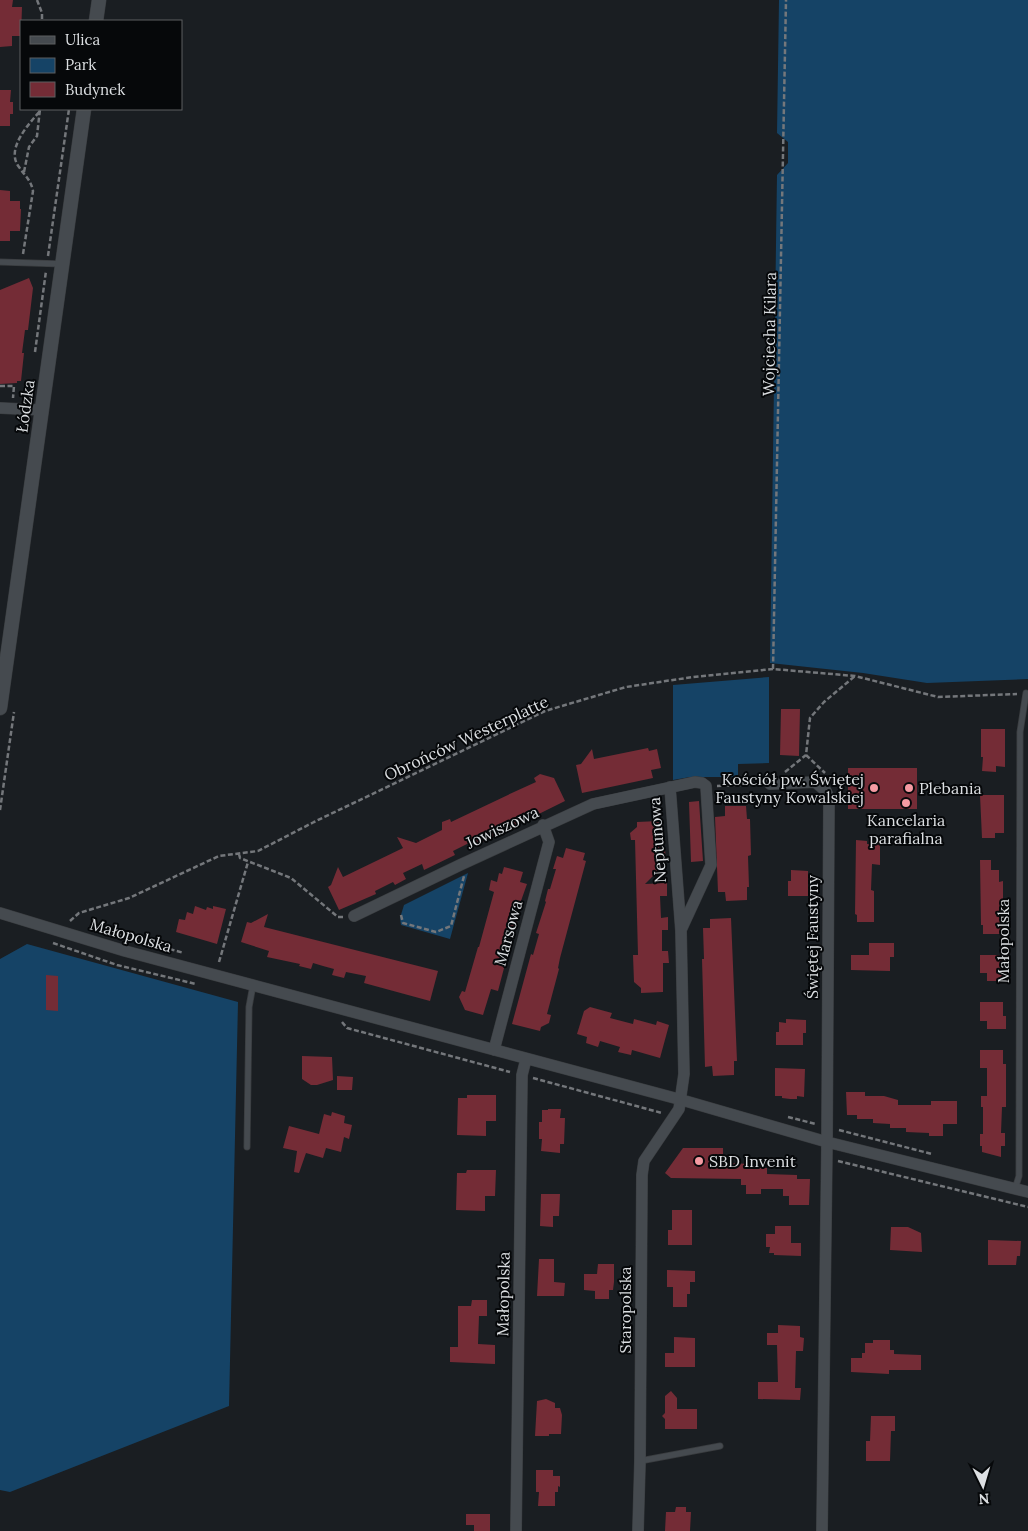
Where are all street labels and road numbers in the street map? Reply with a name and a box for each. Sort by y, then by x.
street label: Wojciecha Kilara [758,272,780,396]
street label: Łódzka [11,378,39,434]
street label: Obrońców Westerplatte [381,691,552,785]
street label: Neptunowa [644,796,670,884]
street label: Jowiszowa [462,801,542,853]
street label: Świętej Faustyny [802,874,822,999]
street label: Marsowa [490,898,526,968]
street label: Małopolska [993,899,1013,983]
street label: Małopolska [88,914,174,956]
street label: Małopolska [492,1252,514,1336]
street label: Staropolska [615,1266,635,1354]

